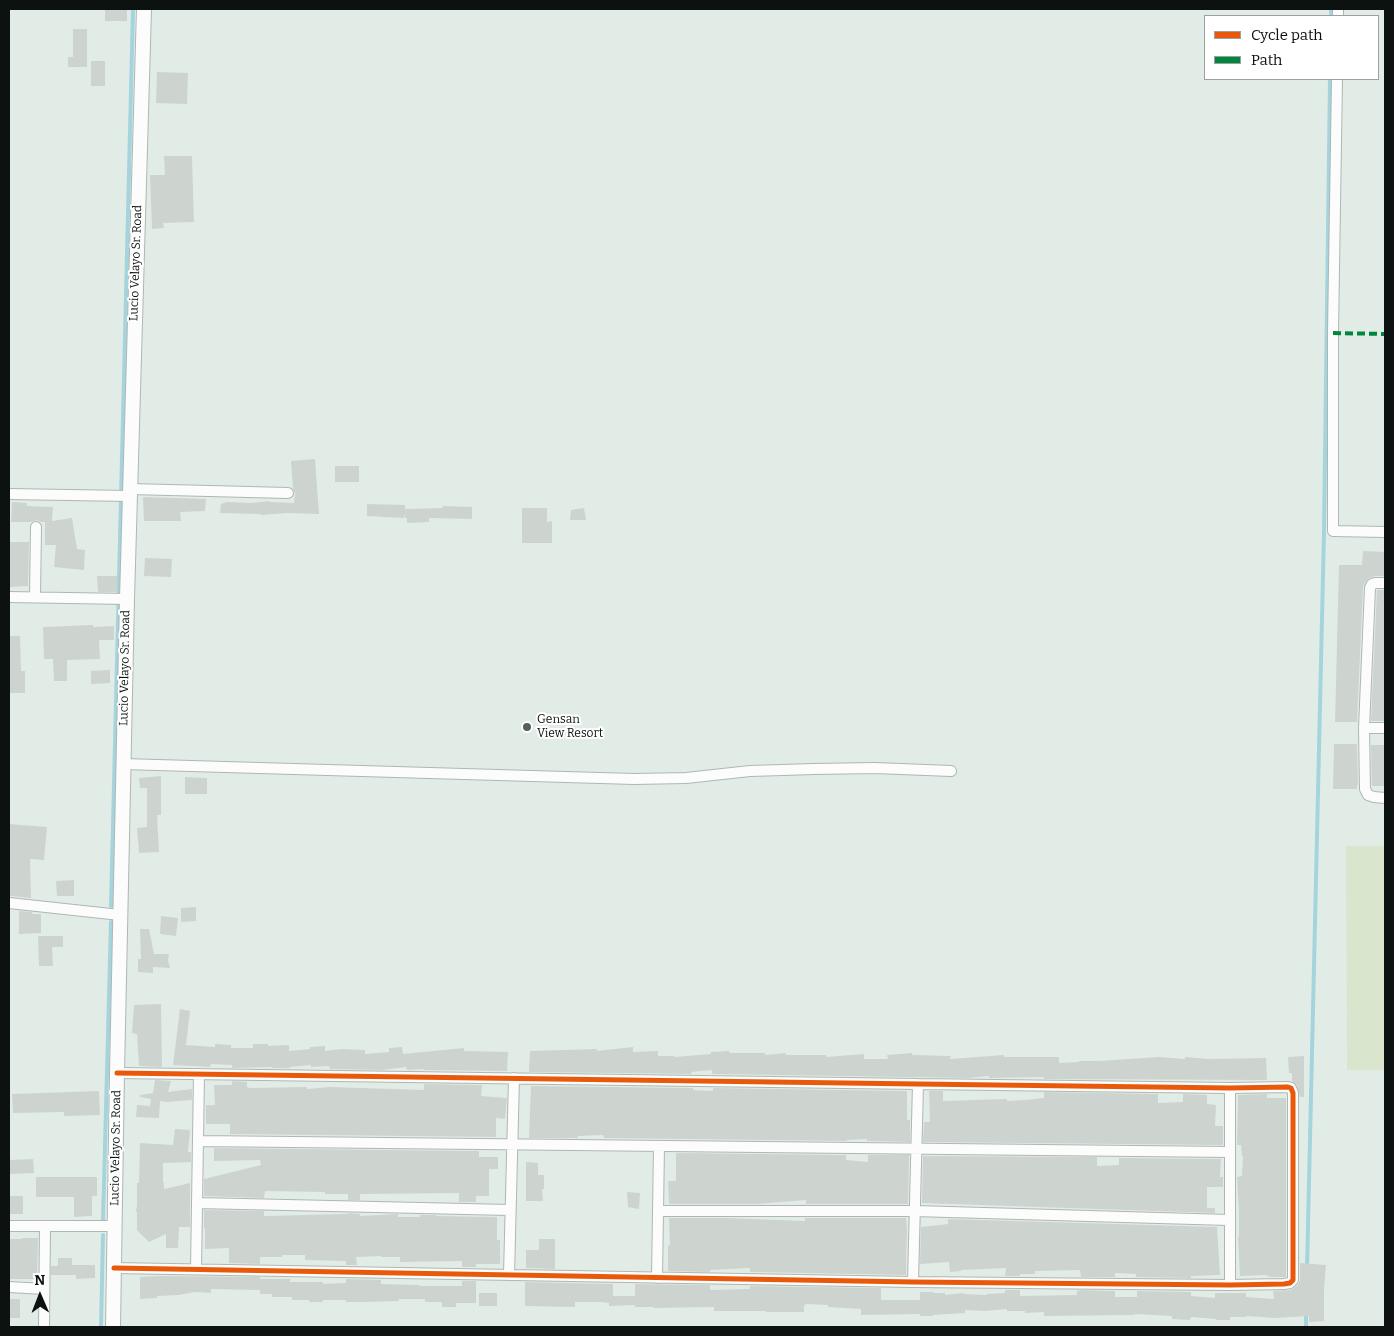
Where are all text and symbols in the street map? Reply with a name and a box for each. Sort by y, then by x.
legend [1204,15,1379,80]
text: Cycle path [1251,26,1323,44]
text: Path [1251,51,1282,69]
street label: Lucio Velayo Sr. Road [127,205,145,321]
street label: Lucio Velayo Sr. Road [117,610,133,726]
place label: Gensan View Resort [537,713,603,741]
marker: Gensan View Resort [521,721,533,733]
street label: Lucio Velayo Sr. Road [108,1090,124,1206]
north arrow [15,1271,65,1321]
text: N [34,1272,45,1289]

